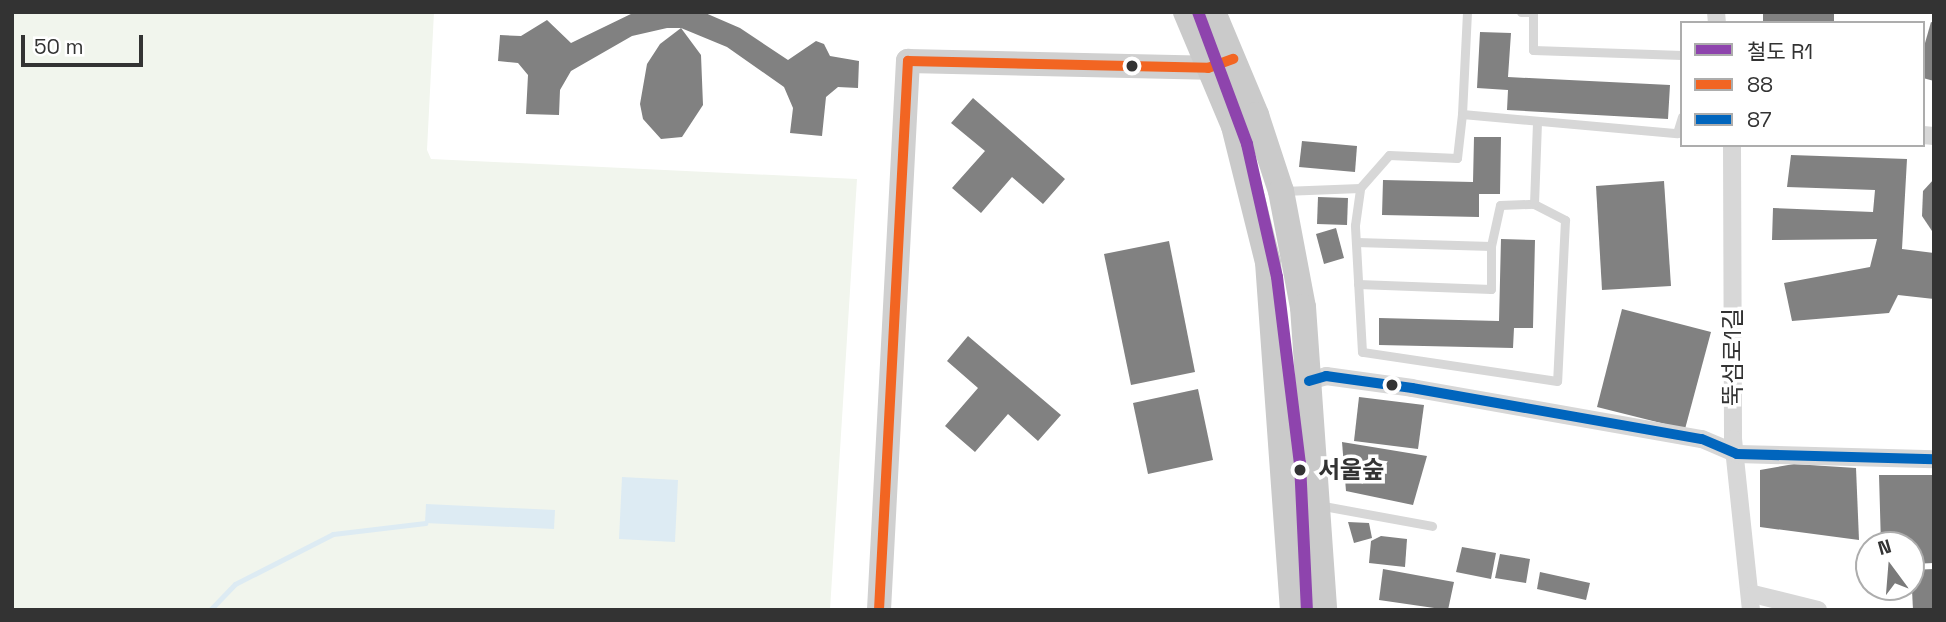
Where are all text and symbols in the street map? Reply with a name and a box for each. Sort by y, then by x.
scale bar [24,21,147,65]
legend [1680,21,1925,147]
text: 50 m [34,33,84,60]
text: 철도 R1 [1747,38,1813,65]
unlabelled marker [1125,59,1139,73]
text: 88 [1747,71,1773,98]
text: 87 [1747,106,1772,133]
street label: 뚝섬로1길 [1719,308,1747,406]
unlabelled marker [1385,378,1399,392]
place label: 서울숲 [1318,456,1384,484]
marker: 서울숲 [1288,458,1312,482]
north arrow [1855,531,1925,601]
text: N [1875,533,1894,561]

